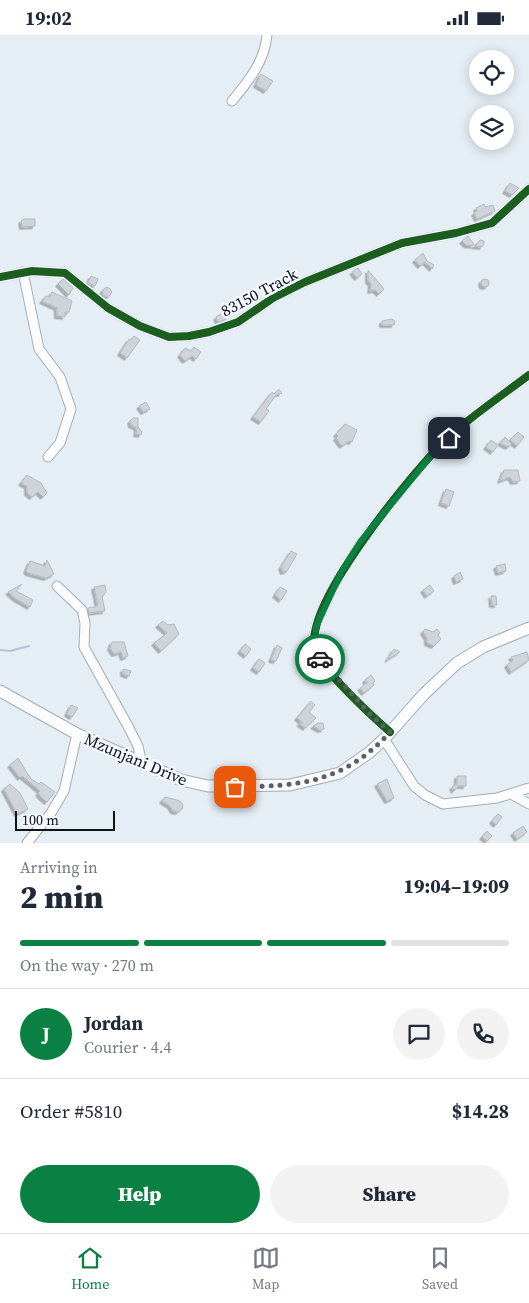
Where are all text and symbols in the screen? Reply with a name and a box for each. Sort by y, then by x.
text: 19:02 [25,5,72,31]
map controls [469,50,514,150]
button: locate [469,50,514,95]
button: layers [469,105,514,150]
street label: 83150 Track [217,263,301,321]
pin [428,417,470,459]
icon: home [435,424,463,452]
courier [295,634,345,684]
icon: car [306,645,334,673]
street label: Mzunjani Drive [81,727,191,791]
pin [214,766,256,808]
icon: bag [221,773,249,801]
scale bar [15,808,115,831]
text: 100 m [22,810,59,830]
text: Arriving in [20,856,98,878]
text: 19:04–19:09 [404,873,509,899]
text: 2 min [20,875,103,919]
text: On the way · 270 m [20,954,154,976]
button: chat [393,1008,445,1060]
button: phone [457,1008,509,1060]
text: Jordan [84,1010,143,1036]
text: J [42,1021,50,1047]
text: Courier · 4.4 [84,1036,172,1058]
text: Order #5810 [20,1098,122,1124]
text: $14.28 [452,1098,509,1124]
button: Help [20,1165,260,1223]
button: Share [270,1165,509,1223]
tab: Home [71,1244,109,1294]
tab: Map [252,1244,280,1294]
tab: Saved [422,1244,458,1294]

